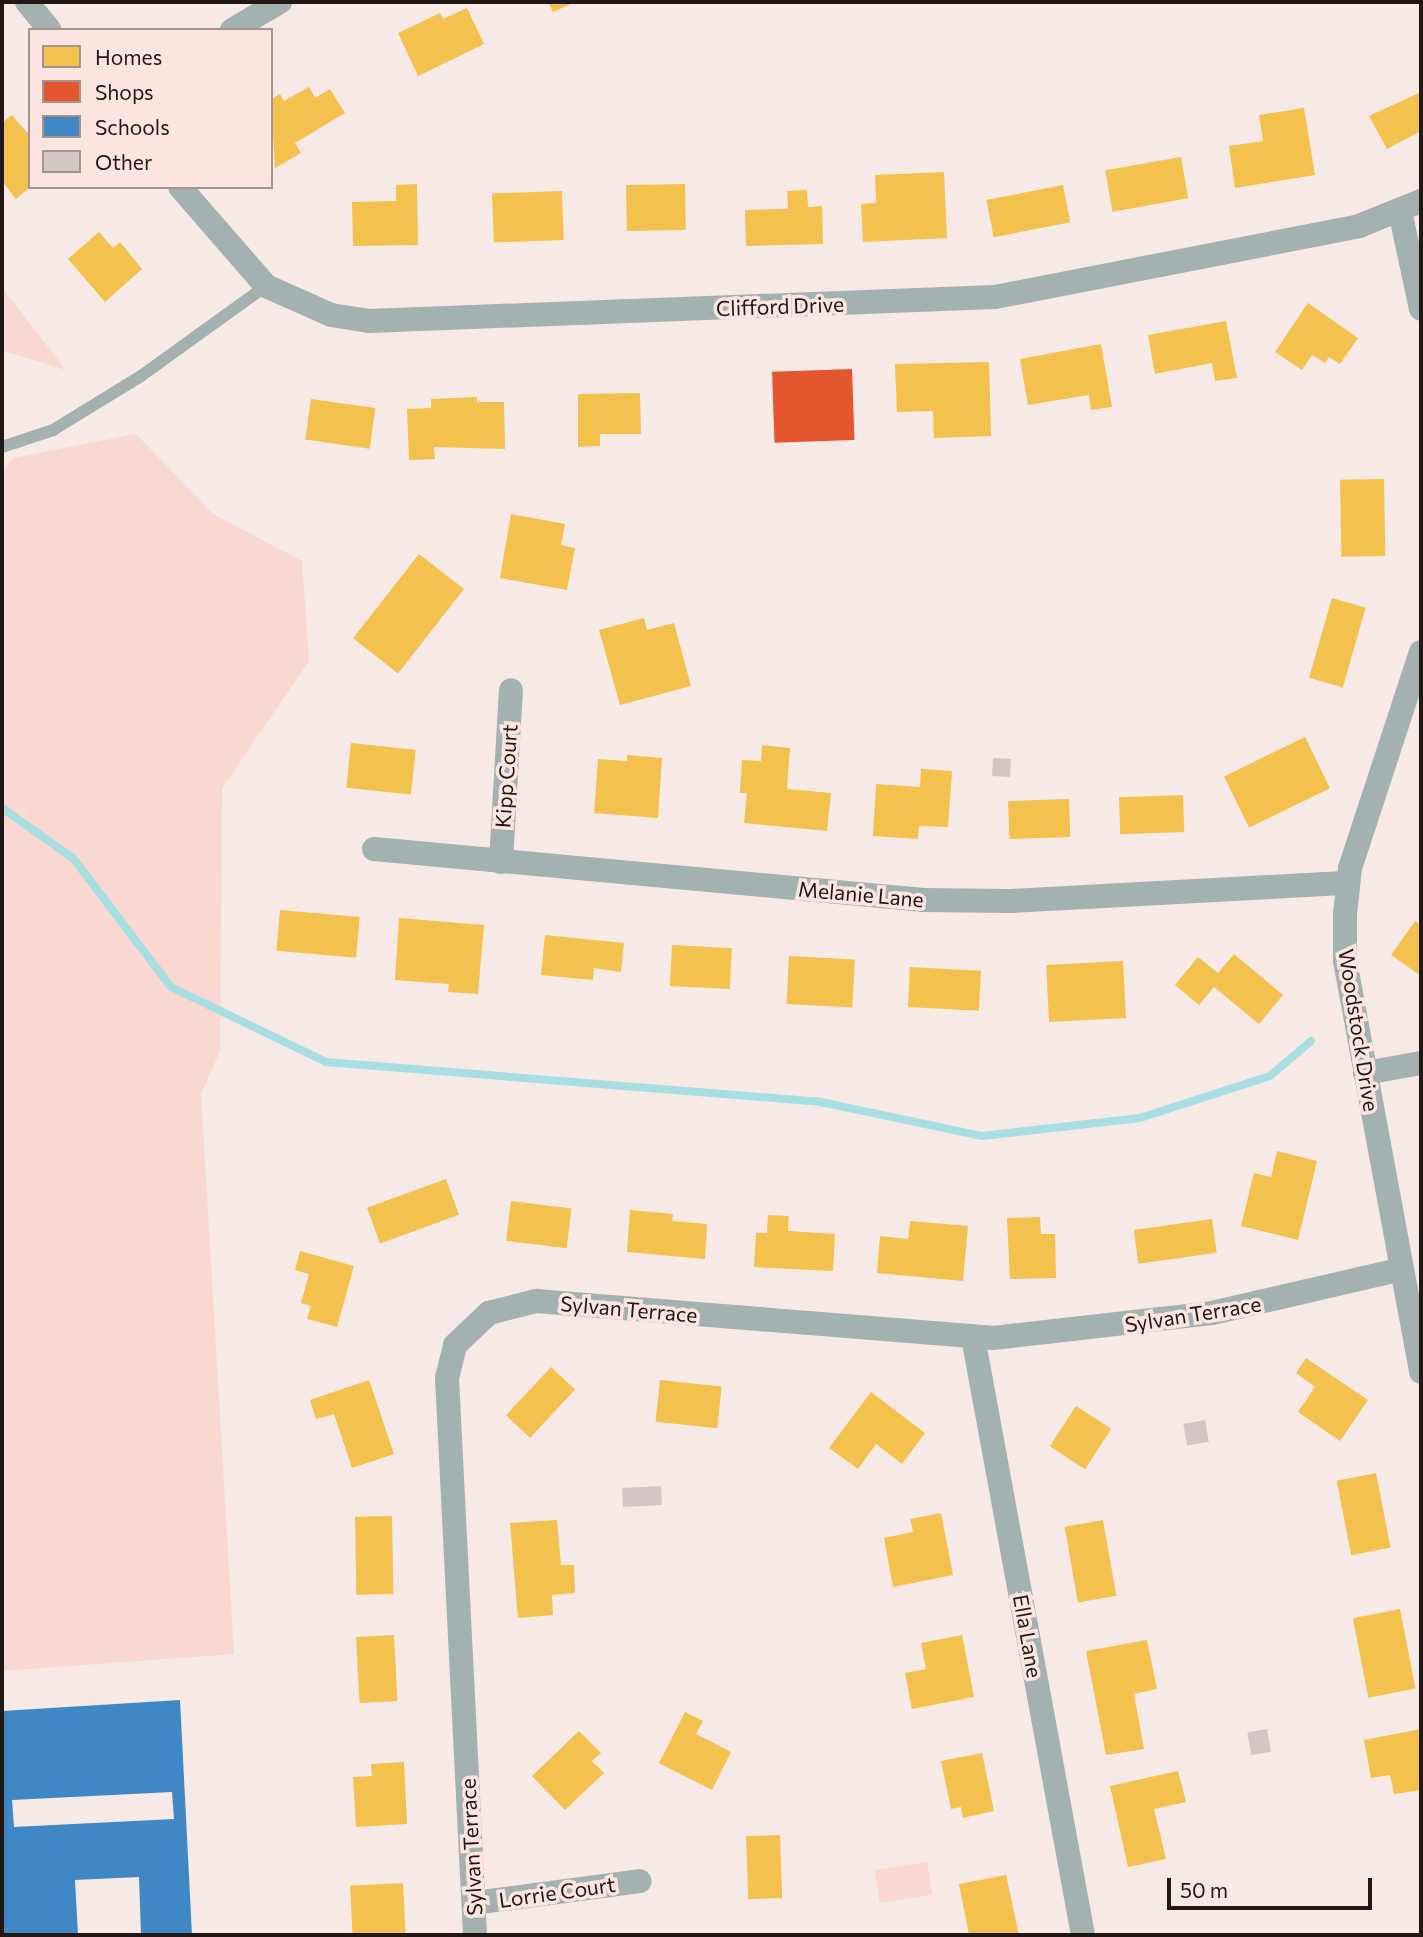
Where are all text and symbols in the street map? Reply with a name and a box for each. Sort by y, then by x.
legend [28,28,273,189]
text: Homes [95,44,162,69]
text: Shops [95,79,154,104]
text: Schools [95,114,170,139]
text: Other [95,149,152,174]
street label: Clifford Drive [716,291,844,321]
street label: Kipp Court [490,723,522,829]
street label: Melanie Lane [797,876,925,912]
street label: Woodstock Drive [1334,947,1384,1113]
street label: Sylvan Terrace [559,1290,699,1328]
street label: Sylvan Terrace [1123,1291,1263,1337]
street label: Ella Lane [1008,1592,1048,1680]
street label: Sylvan Terrace [455,1778,487,1916]
scale bar [1171,1864,1376,1908]
street label: Lorrie Court [497,1871,617,1913]
text: 50 m [1180,1877,1228,1902]

